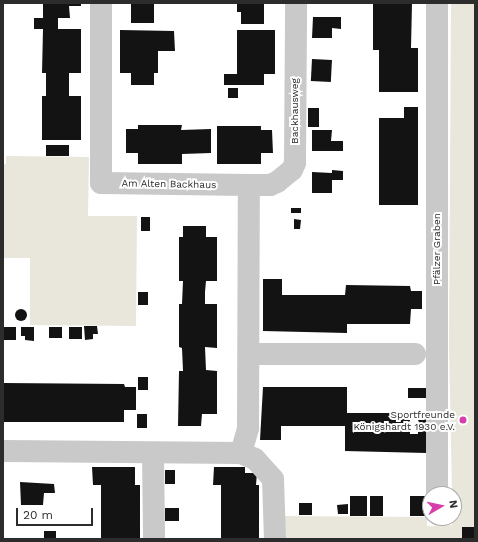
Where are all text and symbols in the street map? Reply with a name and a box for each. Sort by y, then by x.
street label: Backhausweg [289,78,301,144]
street label: Am Alten Backhaus [121,177,217,191]
street label: Pfälzer Graben [431,213,443,285]
place label: Sportfreunde Königshardt 1930 e.V. [353,408,455,432]
marker: Sportfreunde Königshardt 1930 e.V. [458,415,468,425]
north arrow [422,486,462,526]
text: N [446,499,460,509]
scale bar [18,500,95,526]
text: 20 m [23,508,53,522]

